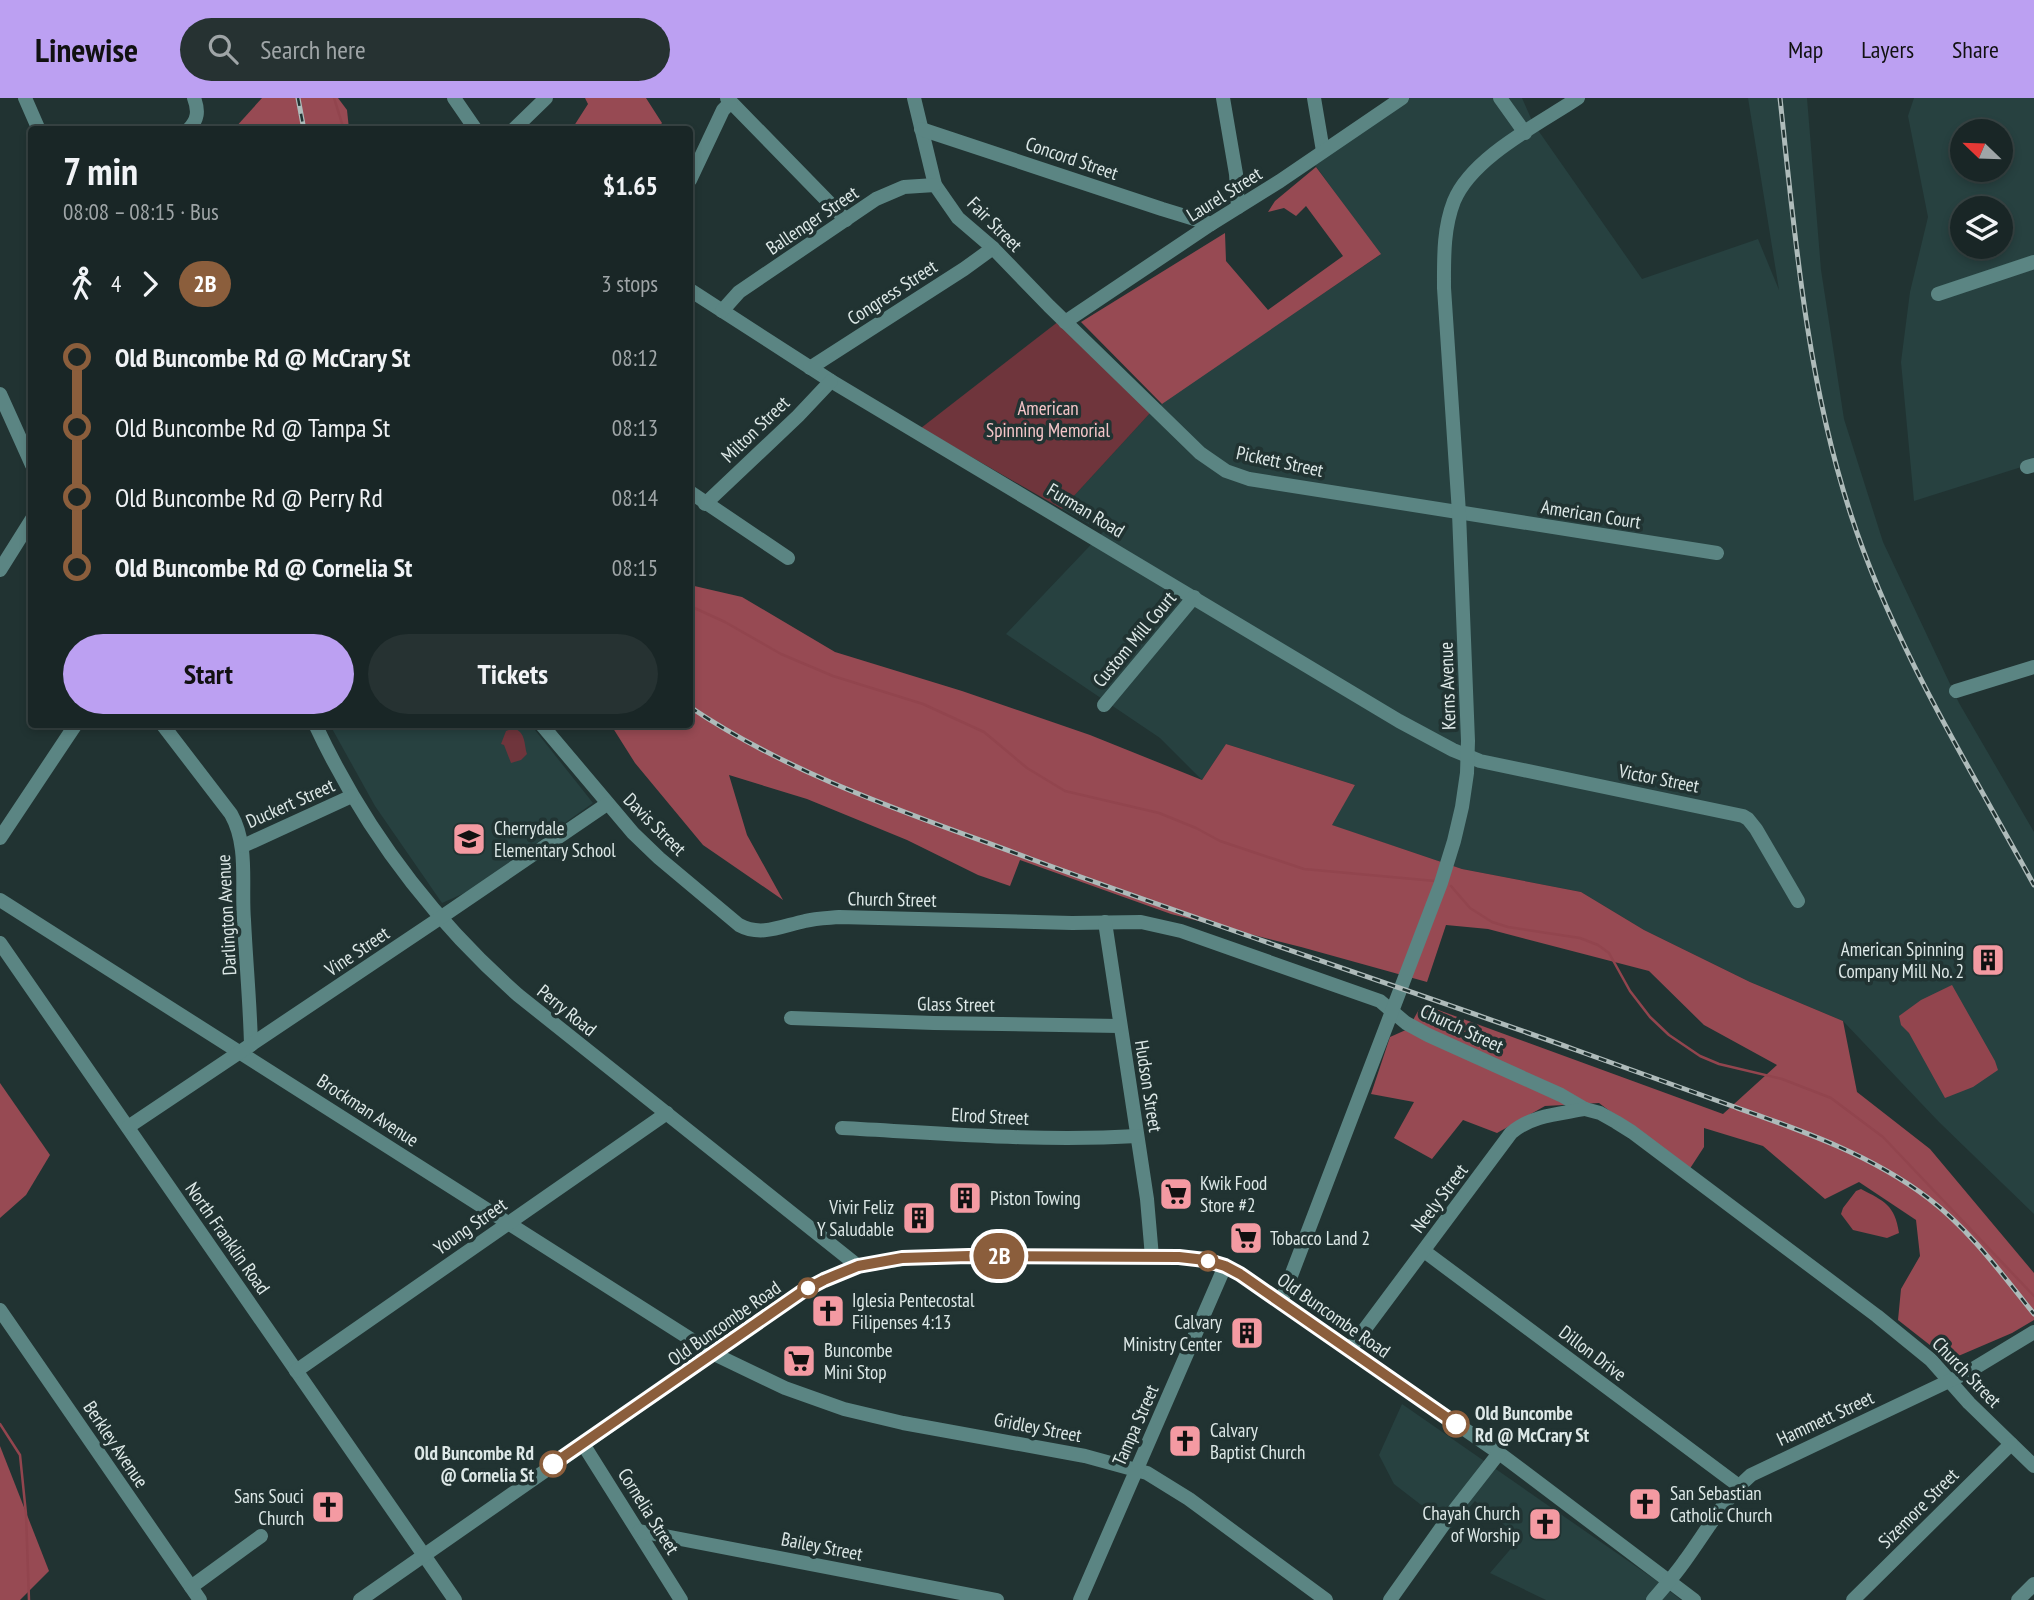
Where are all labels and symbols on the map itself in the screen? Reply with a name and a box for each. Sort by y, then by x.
north arrow [1950,119,2012,182]
street label: Concord Street [1023,131,1122,185]
street label: Laurel Street [1182,161,1267,227]
street label: Ballenger Street [761,180,863,260]
street label: Fair Street [962,191,1028,257]
street label: Congress Street [843,254,942,330]
street label: Milton Street [716,390,795,467]
park label: American Spinning Memorial [986,396,1110,442]
street label: Pickett Street [1234,440,1326,482]
street label: Furman Road [1043,478,1129,542]
street label: American Court [1539,494,1643,534]
street label: Custom Mill Court [1087,586,1181,692]
street label: Kerns Avenue [1433,641,1461,730]
street label: Victor Street [1616,758,1702,798]
street label: Duckert Street [242,773,339,833]
street label: Davis Street [619,788,692,861]
place label: Cherrydale Elementary School [494,816,616,862]
school or university icon: Cherrydale Elementary School [450,820,488,858]
street label: Darlington Avenue [211,854,241,976]
street label: Church Street [847,886,937,912]
street label: Vine Street [319,920,394,982]
place label: American Spinning Company Mill No. 2 [1838,937,1964,983]
building icon: American Spinning Company Mill No. 2 [1969,941,2007,979]
street label: Perry Road [533,979,601,1041]
street label: Glass Street [917,991,996,1017]
street label: Church Street [1417,998,1508,1058]
street label: Hudson Street [1130,1038,1168,1135]
street label: Brockman Avenue [313,1068,423,1152]
street label: Elrod Street [951,1102,1030,1130]
street label: Neely Street [1405,1158,1473,1237]
place label: Kwik Food Store #2 [1200,1171,1267,1217]
supermarket icon: Kwik Food Store #2 [1157,1175,1195,1213]
street label: North Franklin Road [180,1177,276,1299]
building icon: Piston Towing [946,1179,984,1217]
place label: Piston Towing [990,1186,1081,1210]
street label: Young Street [429,1192,512,1260]
place label: Vivir Feliz Y Saludable [817,1195,894,1241]
building icon: Vivir Feliz Y Saludable [900,1199,938,1237]
supermarket icon: Tobacco Land 2 [1227,1219,1265,1257]
place label: Tobacco Land 2 [1270,1226,1370,1250]
line badge: 2B [968,1233,1030,1279]
unlabelled marker [1198,1251,1218,1271]
street label: Old Buncombe Road [1273,1267,1395,1363]
street label: Old Buncombe Road [663,1275,785,1371]
unlabelled marker [798,1278,818,1298]
place label: Iglesia Pentecostal Filipenses 4:13 [852,1288,975,1334]
church icon: Iglesia Pentecostal Filipenses 4:13 [809,1292,847,1330]
place label: Calvary Ministry Center [1123,1310,1223,1356]
building icon: Calvary Ministry Center [1228,1314,1266,1352]
street label: Dillon Drive [1555,1320,1632,1386]
street label: Church Street [1927,1332,2007,1413]
place label: Buncombe Mini Stop [824,1338,893,1384]
supermarket icon: Buncombe Mini Stop [780,1342,818,1380]
street label: Tampa Street [1107,1380,1164,1469]
street label: Hammett Street [1773,1385,1878,1451]
street label: Berkley Avenue [78,1396,154,1492]
place label: Old Buncombe Rd @ McCrary St [1475,1401,1590,1447]
street label: Gridley Street [992,1407,1085,1447]
marker: Old Buncombe Rd @ McCrary St [1443,1411,1469,1437]
place label: Calvary Baptist Church [1210,1418,1305,1464]
church icon: Calvary Baptist Church [1166,1422,1204,1460]
place label: Old Buncombe Rd @ Cornelia St [414,1441,534,1487]
marker: Old Buncombe Rd @ Cornelia St [540,1451,566,1477]
street label: Sizemore Street [1873,1462,1964,1553]
street label: Cornelia Street [613,1463,685,1559]
place label: San Sebastian Catholic Church [1670,1481,1772,1527]
place label: Sans Souci Church [234,1484,304,1530]
church icon: San Sebastian Catholic Church [1626,1485,1664,1523]
church icon: Sans Souci Church [309,1488,347,1526]
place label: Chayah Church of Worship [1423,1501,1520,1547]
church icon: Chayah Church of Worship [1526,1505,1564,1543]
street label: Bailey Street [779,1526,866,1566]

